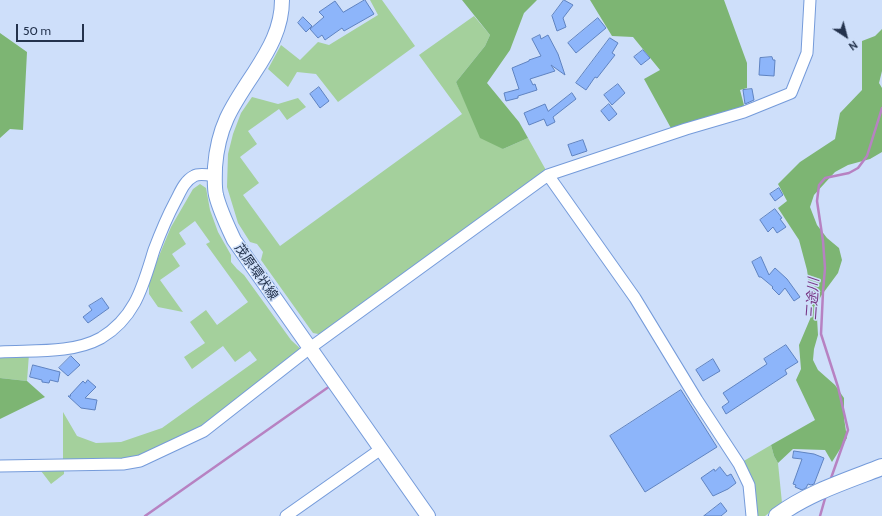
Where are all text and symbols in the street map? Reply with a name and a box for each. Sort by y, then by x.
scale bar [18,16,86,42]
north arrow [826,16,866,56]
text: 50 m [23,23,51,38]
text: N [846,38,860,54]
street label: 茂原環状線 [231,241,281,303]
water label: 三途川 [803,277,823,321]

